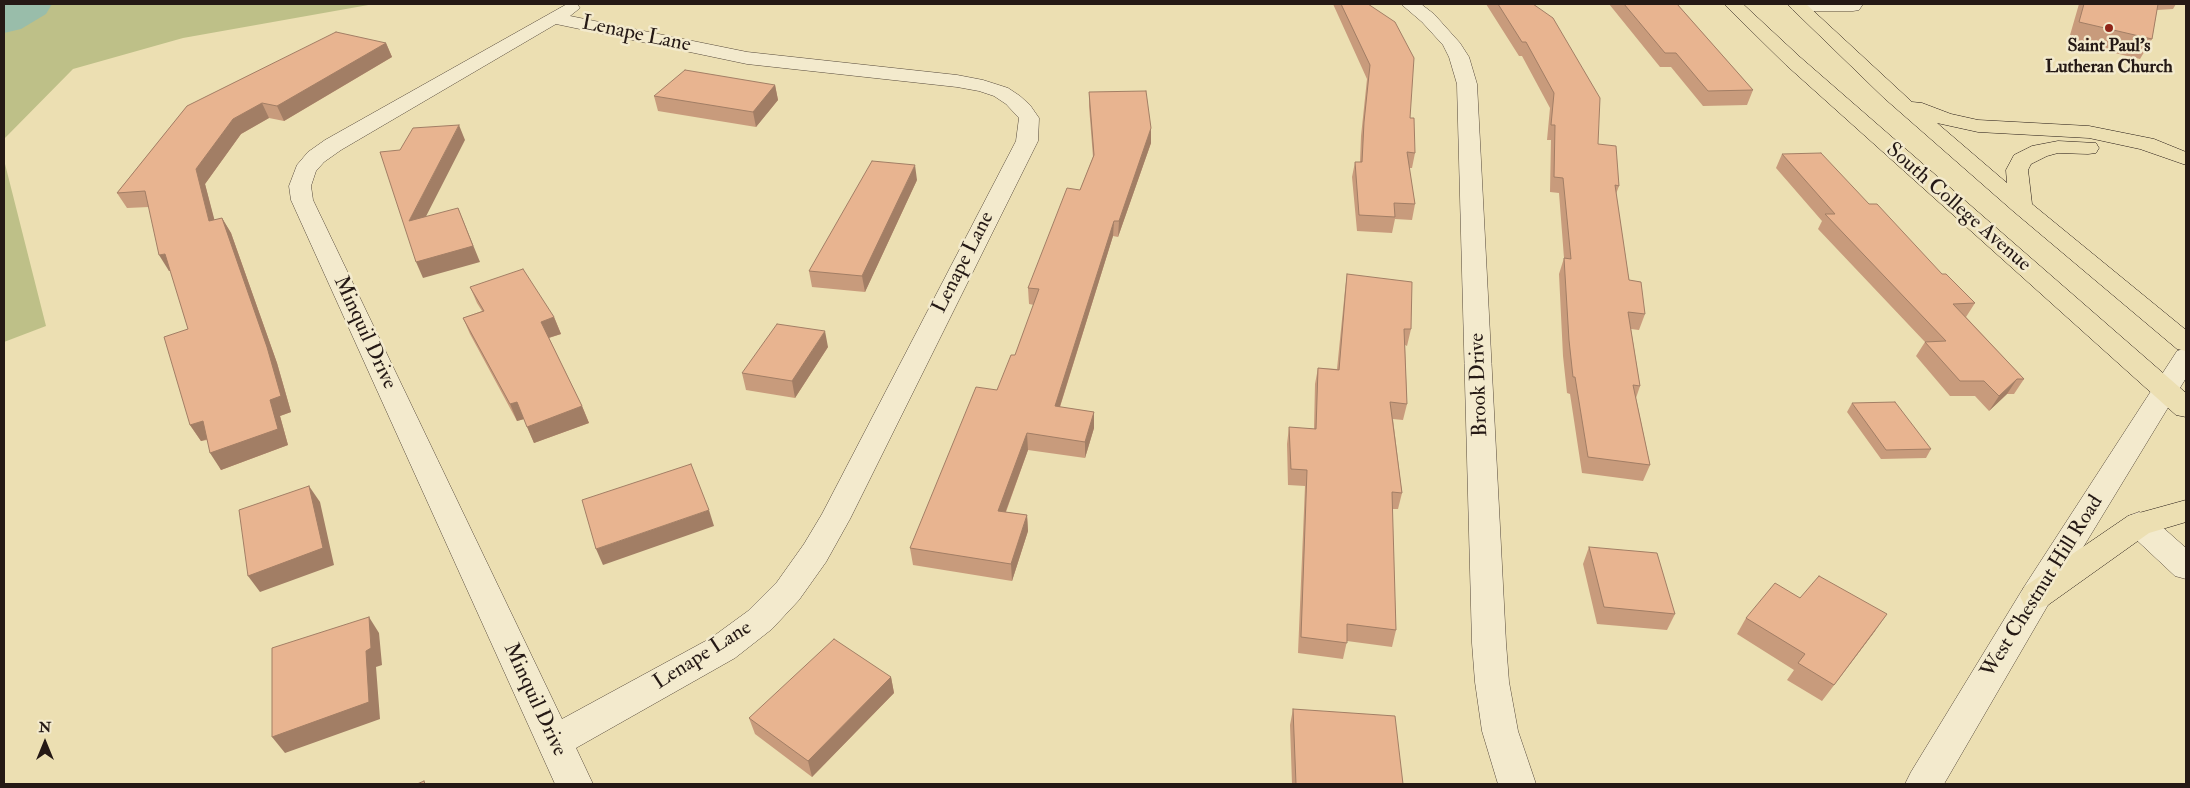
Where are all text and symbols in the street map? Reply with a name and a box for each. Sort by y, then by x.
street label: Lenape Lane [579,11,693,59]
marker: Saint Paul's Lutheran Church [2103,22,2115,34]
place label: Saint Paul's Lutheran Church [2045,36,2173,78]
street label: South College Avenue [1880,138,2036,278]
street label: Lenape Lane [928,208,1000,318]
street label: Minquil Drive [327,272,401,394]
street label: Brook Drive [1466,333,1494,437]
street label: West Chestnut Hill Road [1977,491,2109,683]
street label: Lenape Lane [649,616,757,696]
street label: Minquil Drive [497,639,571,761]
north arrow [20,718,70,768]
text: N [39,719,51,736]

